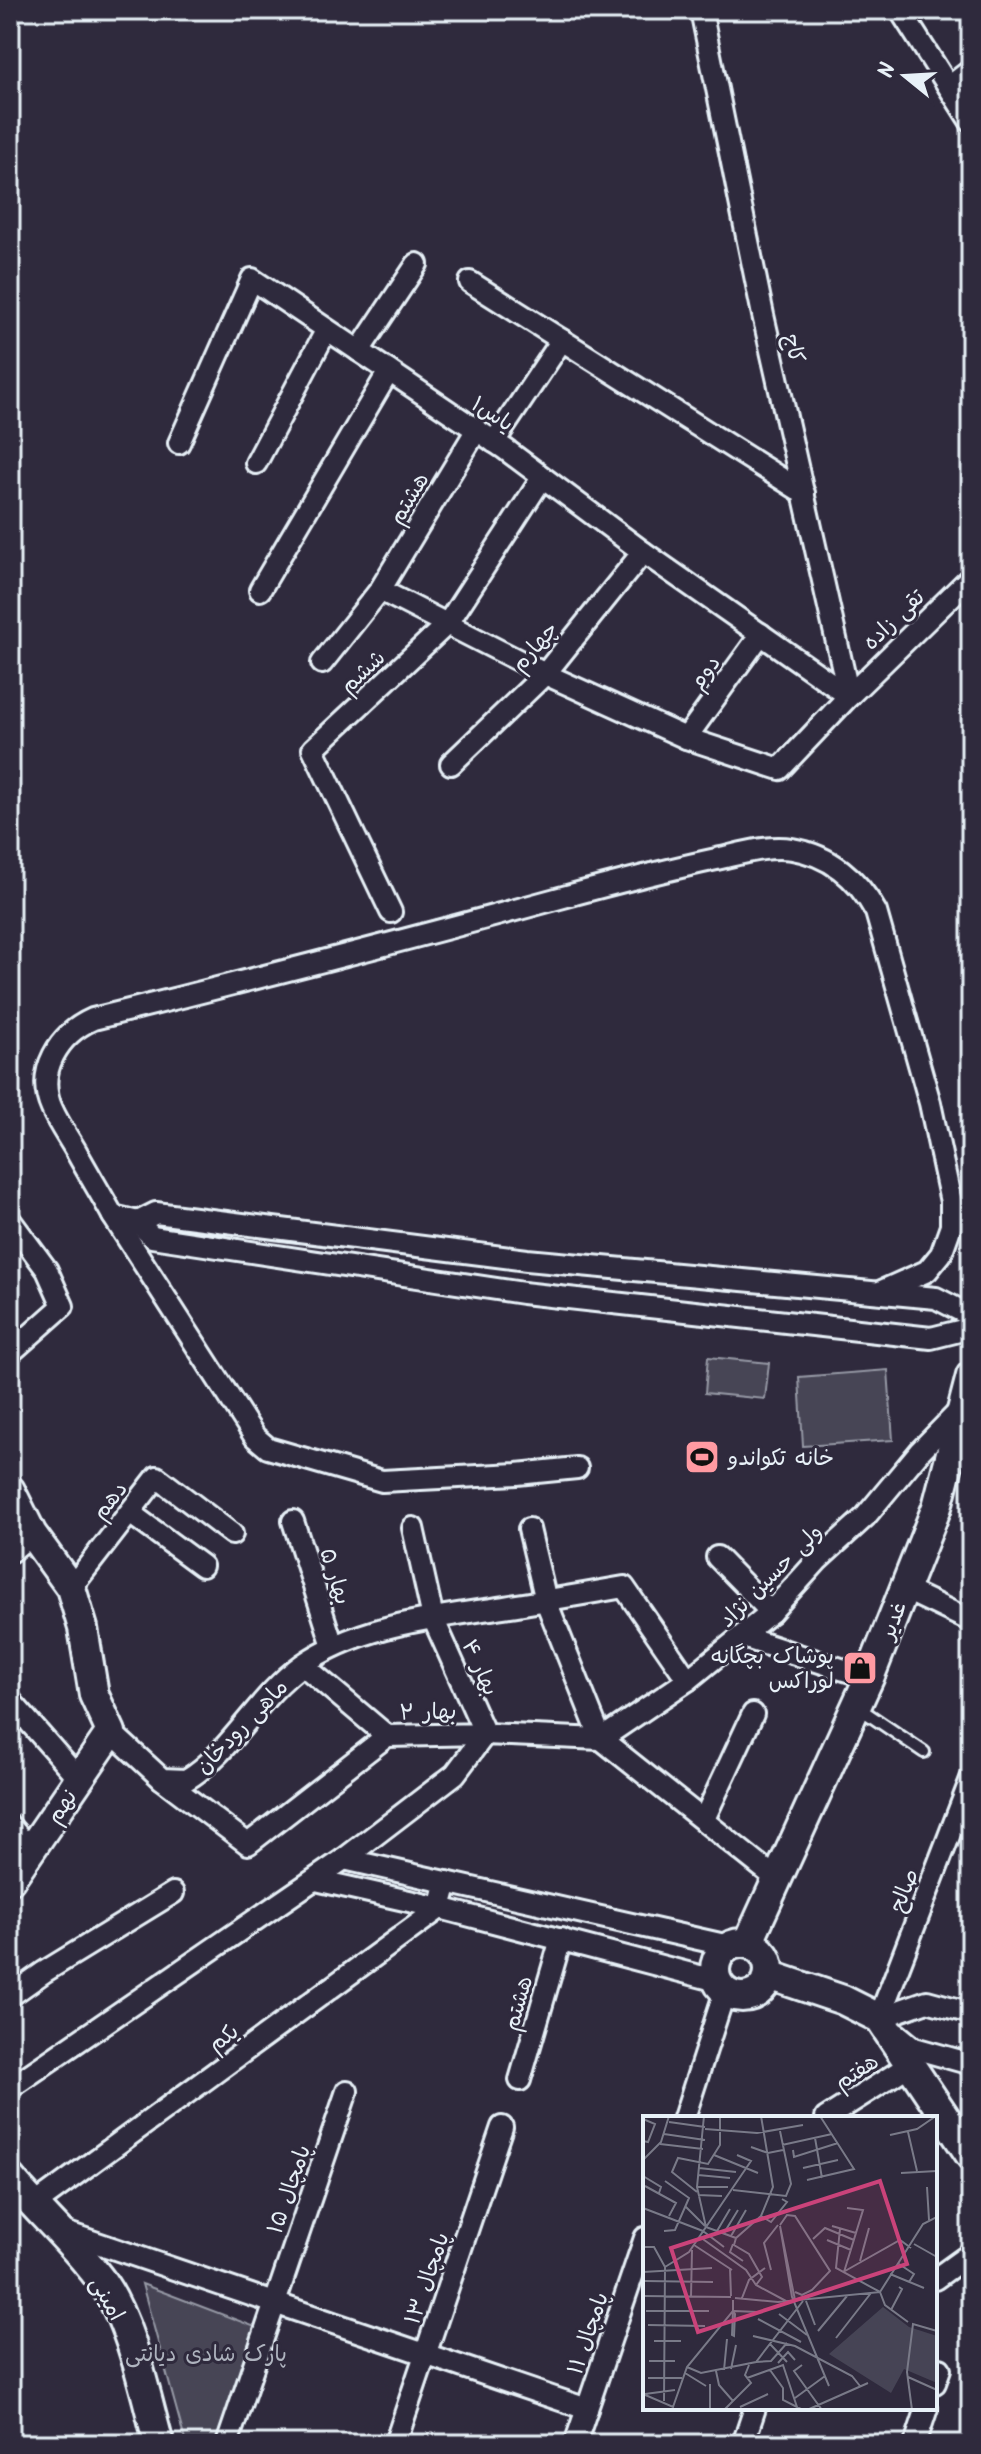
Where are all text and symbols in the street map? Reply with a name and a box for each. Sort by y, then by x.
north arrow [865,36,945,116]
text: N [870,58,907,83]
street label: کاج [772,331,813,367]
street label: یاس۱ [463,388,520,442]
street label: هشتم [381,466,439,532]
street label: تقی زاده [855,582,935,660]
street label: چهارم [504,614,568,681]
street label: ششم [333,642,395,703]
street label: دوم [681,649,731,698]
sports icon: خانه تکواندو [683,1438,721,1476]
place label: خانه تکواندو [727,1442,834,1477]
street label: دهم [84,1474,138,1529]
street label: ولی حسین نژاد [712,1517,832,1637]
street label: بهار ۵ [308,1544,359,1609]
street label: غدیر [870,1597,918,1647]
street label: بهار ۴ [451,1634,507,1702]
place label: پوشاک بچگانه لوراکس [710,1640,834,1700]
shop icon: پوشاک بچگانه لوراکس [841,1649,879,1687]
street label: ماهی رودخان [188,1672,298,1784]
street label: بهار ۲ [399,1696,457,1731]
street label: نهم [39,1783,88,1832]
street label: صالح [881,1864,930,1918]
street label: هشتم [495,1972,544,2035]
street label: یکم [202,2016,247,2062]
street label: هفتم [828,2046,887,2101]
inset map [643,2116,937,2410]
street label: پامچال ۱۵ [259,2140,322,2239]
street label: پامچال ۱۳ [396,2228,460,2330]
street label: امینی [79,2270,132,2328]
street label: پامچال ۱۱ [559,2288,620,2380]
park label: پارک شادی دیانتی [125,2338,287,2373]

